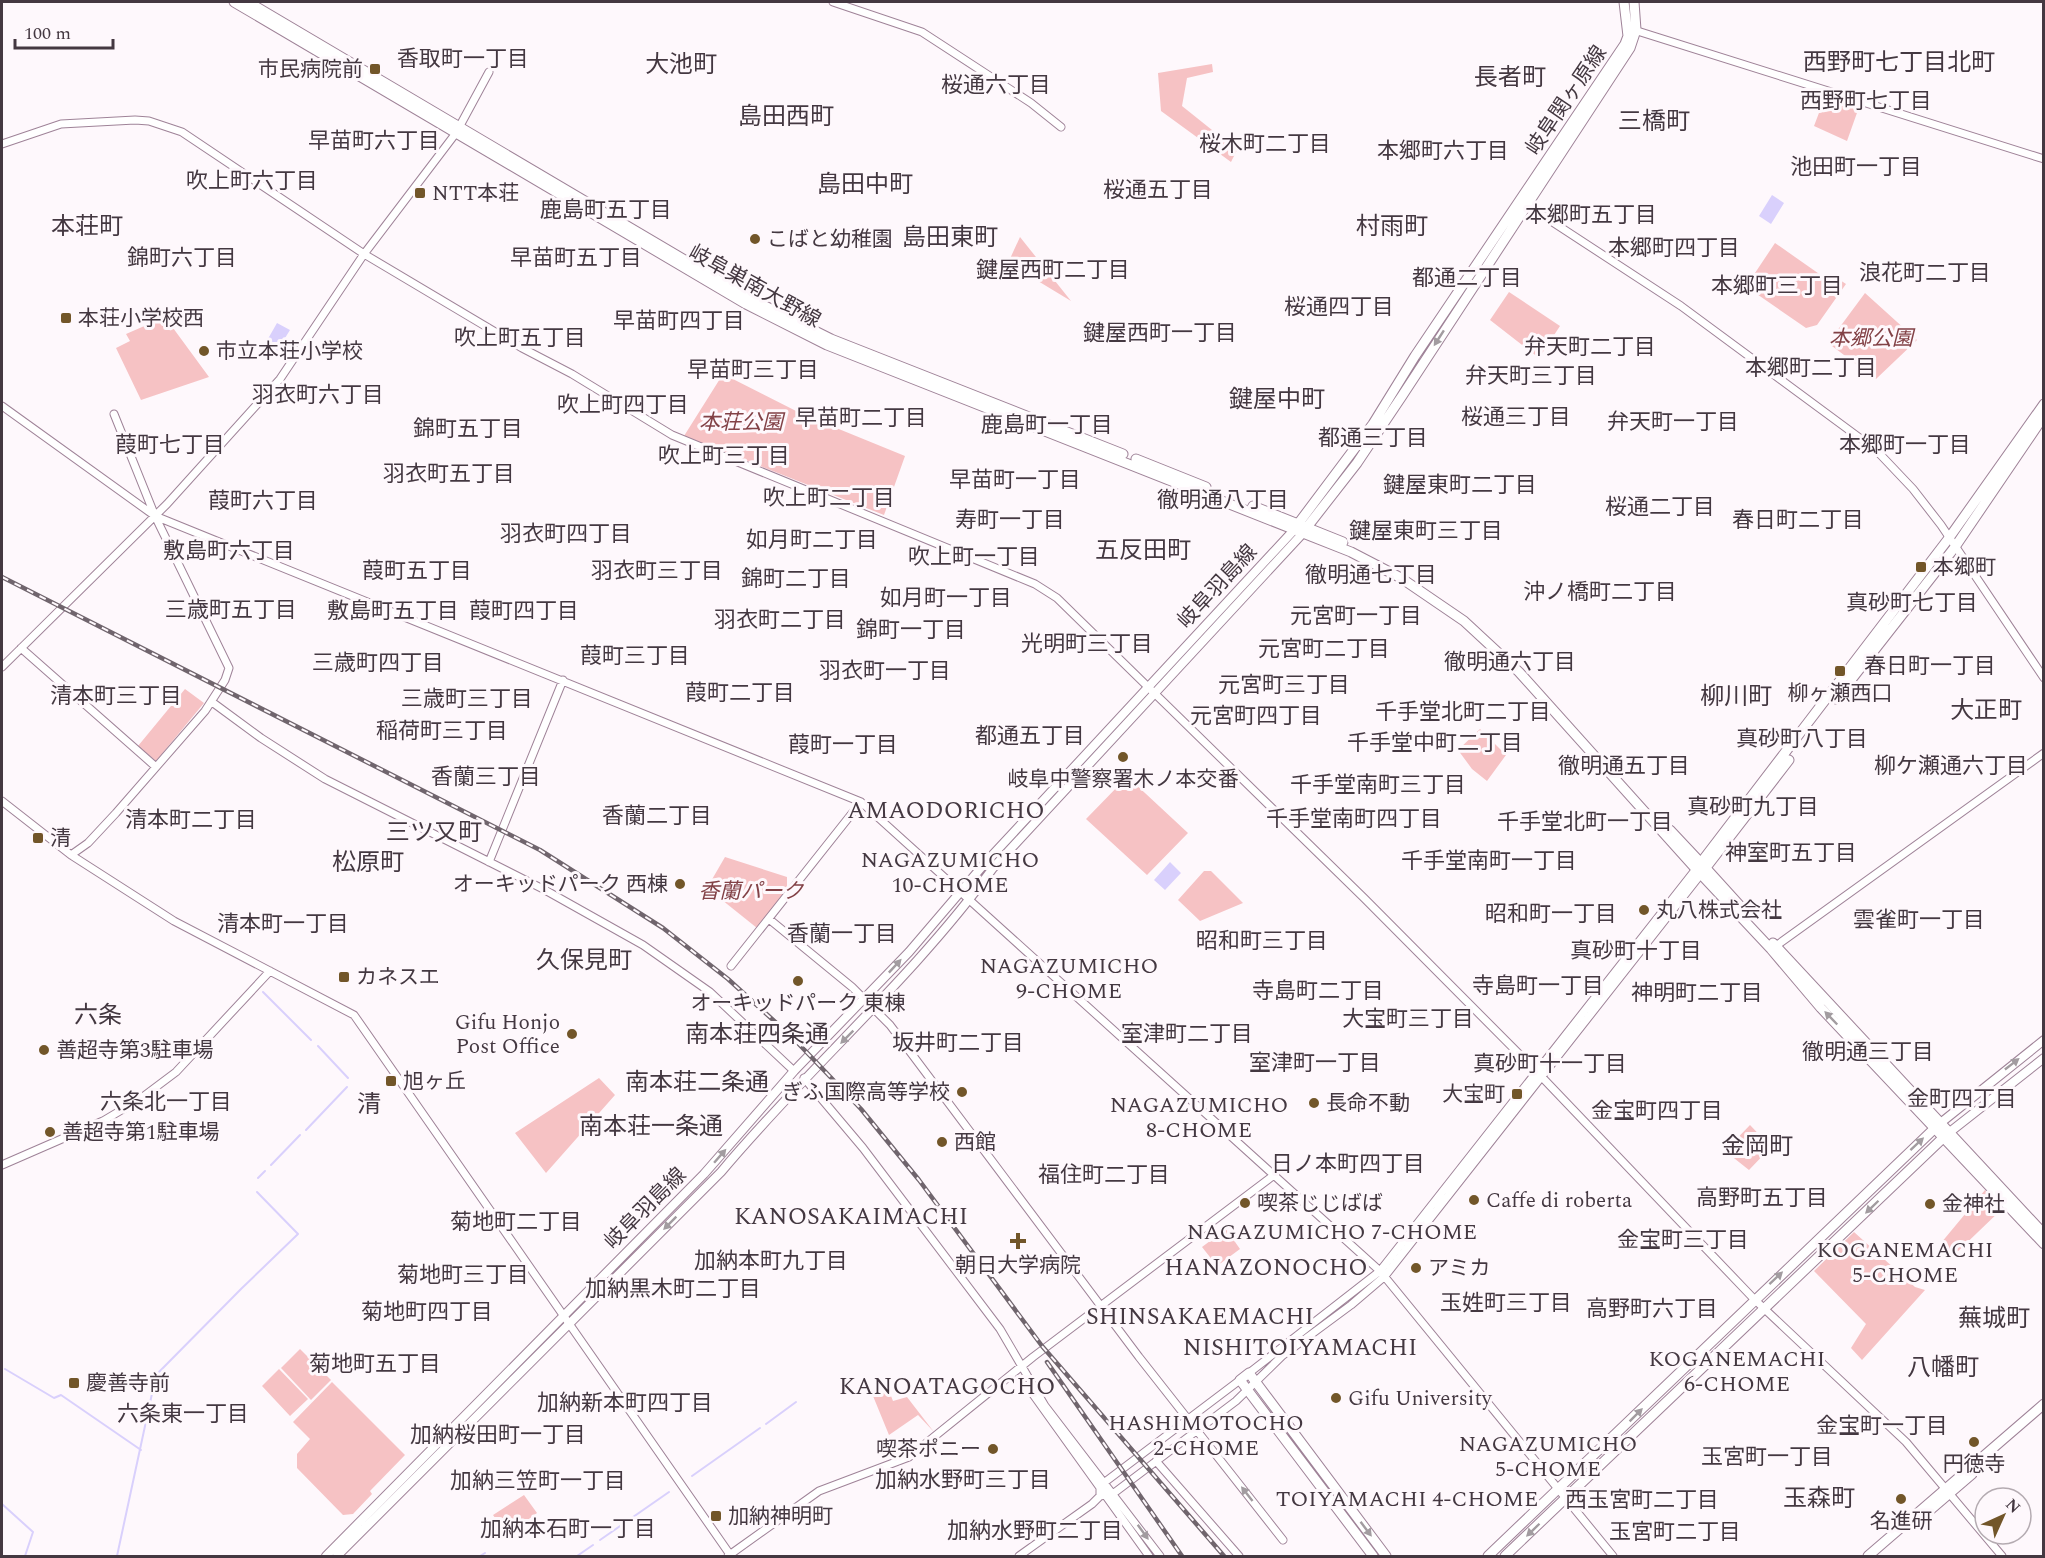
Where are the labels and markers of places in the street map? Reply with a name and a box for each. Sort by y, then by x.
place label: 市民病院前 [258,54,363,86]
marker: 市民病院前 [368,62,382,76]
place label: NTT本荘 [432,178,519,210]
marker: NTT本荘 [413,186,427,200]
place label: こばと幼稚園 [767,224,893,256]
marker: こばと幼稚園 [748,232,762,246]
place label: 本荘小学校西 [78,303,204,335]
marker: 本荘小学校西 [59,311,73,325]
place label: 市立本荘小学校 [216,336,363,368]
marker: 市立本荘小学校 [197,344,211,358]
place label: 本郷町 [1933,552,1996,584]
marker: 本郷町 [1914,560,1928,574]
marker: 柳ヶ瀬西口 [1833,664,1847,678]
place label: 柳ヶ瀬西口 [1788,678,1893,710]
marker: 岐阜中警察署木ノ本交番 [1116,750,1130,764]
place label: 岐阜中警察署木ノ本交番 [1008,764,1239,796]
place label: 清 [50,823,71,855]
marker: 清 [31,831,45,845]
place label: オーキッドパーク 西棟 [453,869,668,901]
marker: オーキッドパーク 西棟 [673,877,687,891]
place label: 丸八株式会社 [1656,895,1782,927]
marker: 丸八株式会社 [1637,903,1651,917]
place label: カネスエ [356,962,440,994]
marker: カネスエ [337,970,351,984]
marker: オーキッドパーク 東棟 [791,974,805,988]
place label: オーキッドパーク 東棟 [690,988,906,1020]
place label: Gifu Honjo Post Office [455,1007,560,1063]
marker: Gifu Honjo Post Office [565,1027,579,1041]
place label: 善超寺第3駐車場 [56,1035,214,1067]
marker: 善超寺第3駐車場 [37,1043,51,1057]
place label: 旭ヶ丘 [403,1066,466,1098]
marker: 旭ヶ丘 [384,1074,398,1088]
place label: ぎふ国際高等学校 [782,1077,950,1109]
place label: 大宝町 [1442,1079,1505,1111]
marker: ぎふ国際高等学校 [955,1085,969,1099]
marker: 大宝町 [1510,1087,1524,1101]
place label: 長命不動 [1326,1088,1410,1120]
marker: 長命不動 [1307,1096,1321,1110]
place label: 善超寺第1駐車場 [62,1117,220,1149]
marker: 善超寺第1駐車場 [43,1125,57,1139]
place label: 西館 [954,1127,996,1159]
marker: 西館 [935,1135,949,1149]
place label: Caffe di roberta [1486,1185,1633,1217]
place label: 喫茶じじばば [1257,1188,1383,1220]
place label: 金神社 [1942,1189,2005,1221]
marker: Caffe di roberta [1467,1193,1481,1207]
marker: 喫茶じじばば [1238,1196,1252,1210]
marker: 金神社 [1923,1197,1937,1211]
marker: 朝日大学病院 [1009,1232,1027,1250]
place label: 朝日大学病院 [955,1250,1081,1282]
place label: アミカ [1428,1253,1491,1285]
marker: アミカ [1409,1261,1423,1275]
place label: 慶善寺前 [86,1368,170,1400]
marker: 慶善寺前 [67,1376,81,1390]
place label: Gifu University [1348,1383,1493,1415]
marker: Gifu University [1329,1391,1343,1405]
place label: 喫茶ポニー [876,1434,981,1466]
marker: 円徳寺 [1967,1435,1981,1449]
marker: 喫茶ポニー [986,1442,1000,1456]
place label: 円徳寺 [1943,1449,2006,1481]
marker: 名進研 [1894,1492,1908,1506]
place label: 加納神明町 [728,1501,833,1533]
place label: 名進研 [1870,1506,1933,1538]
marker: 加納神明町 [709,1509,723,1523]

